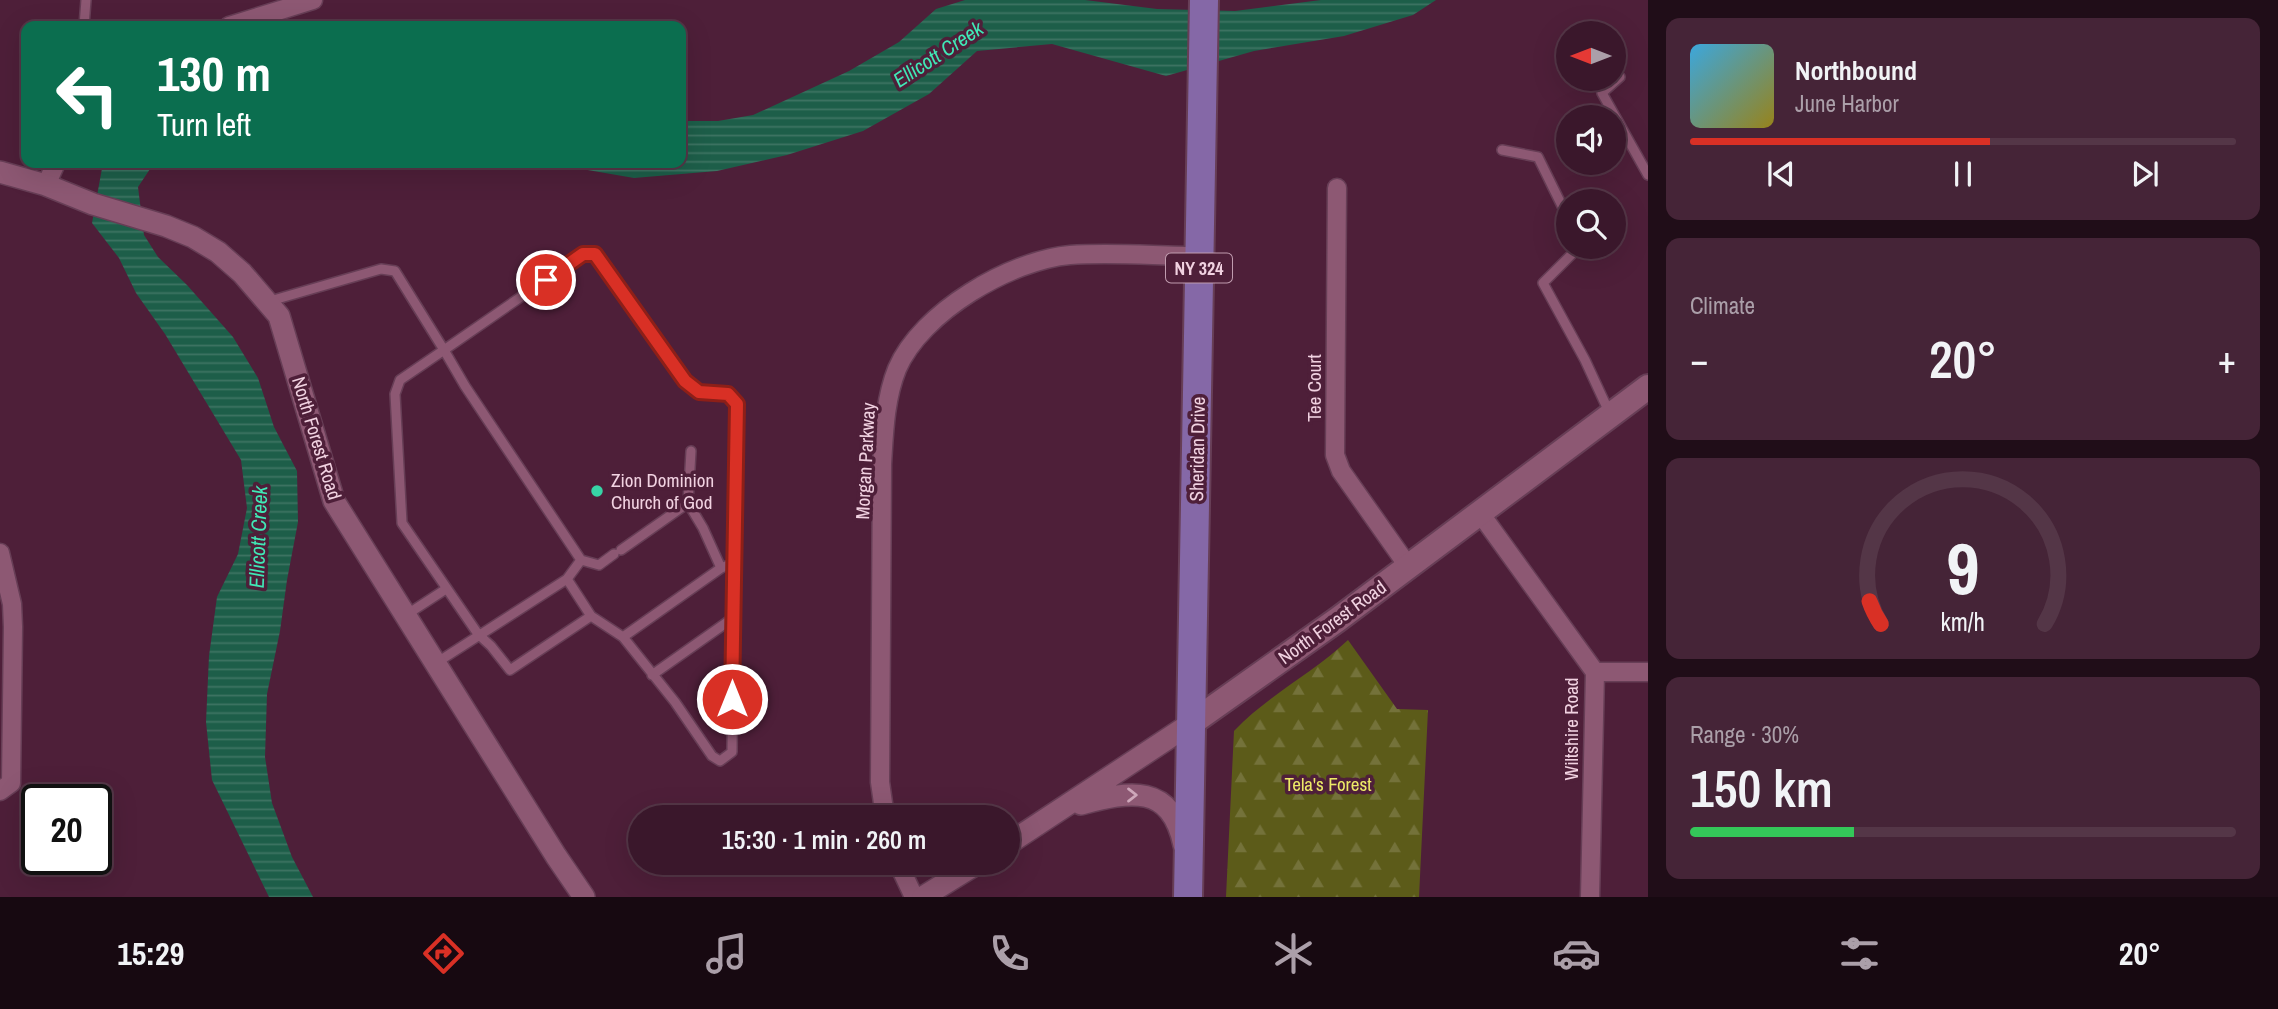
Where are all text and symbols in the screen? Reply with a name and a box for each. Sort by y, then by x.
water label: Ellicott Creek [887,13,990,94]
north arrow [1556,21,1626,91]
map controls [1556,21,1626,259]
text: 130 m [157,40,271,106]
icon: left [42,49,133,140]
text: Northbound [1795,53,1917,88]
text: June Harbor [1795,88,1899,119]
text: Turn left [157,103,251,146]
button: sound [1556,105,1626,175]
icon: previous [1762,155,1800,193]
icon: pause [1944,155,1982,193]
icon: next [2126,155,2164,193]
button: search [1556,189,1626,259]
pin [516,250,576,310]
road number: NY 324 [1166,254,1232,282]
icon: arrive [527,261,565,299]
text: Climate [1690,290,1755,321]
text: 20° [1929,324,1997,394]
text: − [1690,334,1708,385]
text: + [2218,334,2236,385]
street label: Tee Court [1301,354,1327,422]
street label: North Forest Road [286,373,348,503]
street label: Sheridan Drive [1183,396,1211,502]
street label: Morgan Parkway [849,402,881,520]
place label: Zion Dominion Church of God [611,467,714,515]
marker: Zion Dominion Church of God [589,483,605,499]
water label: Ellicott Creek [242,484,274,589]
text: 9 [1946,520,1980,618]
street label: North Forest Road [1273,574,1391,670]
text: km/h [1941,605,1985,639]
position arrow [695,662,769,736]
street label: Wiltshire Road [1558,677,1584,781]
text: Range · 30% [1690,719,1799,750]
text: 150 km [1690,753,1833,823]
park label: Tela's Forest [1284,771,1372,797]
speed limit sign: 20 [21,784,112,875]
one-way arrow [1127,787,1138,803]
text: 15:30 · 1 min · 260 m [722,822,926,857]
icon: directions [419,929,468,978]
icon: music [702,929,751,978]
icon: phone [985,929,1034,978]
icon: climate [1269,929,1318,978]
icon: car [1552,929,1601,978]
icon: filters [1835,929,1884,978]
text: 15:29 [117,932,184,975]
text: 20° [2119,932,2161,975]

